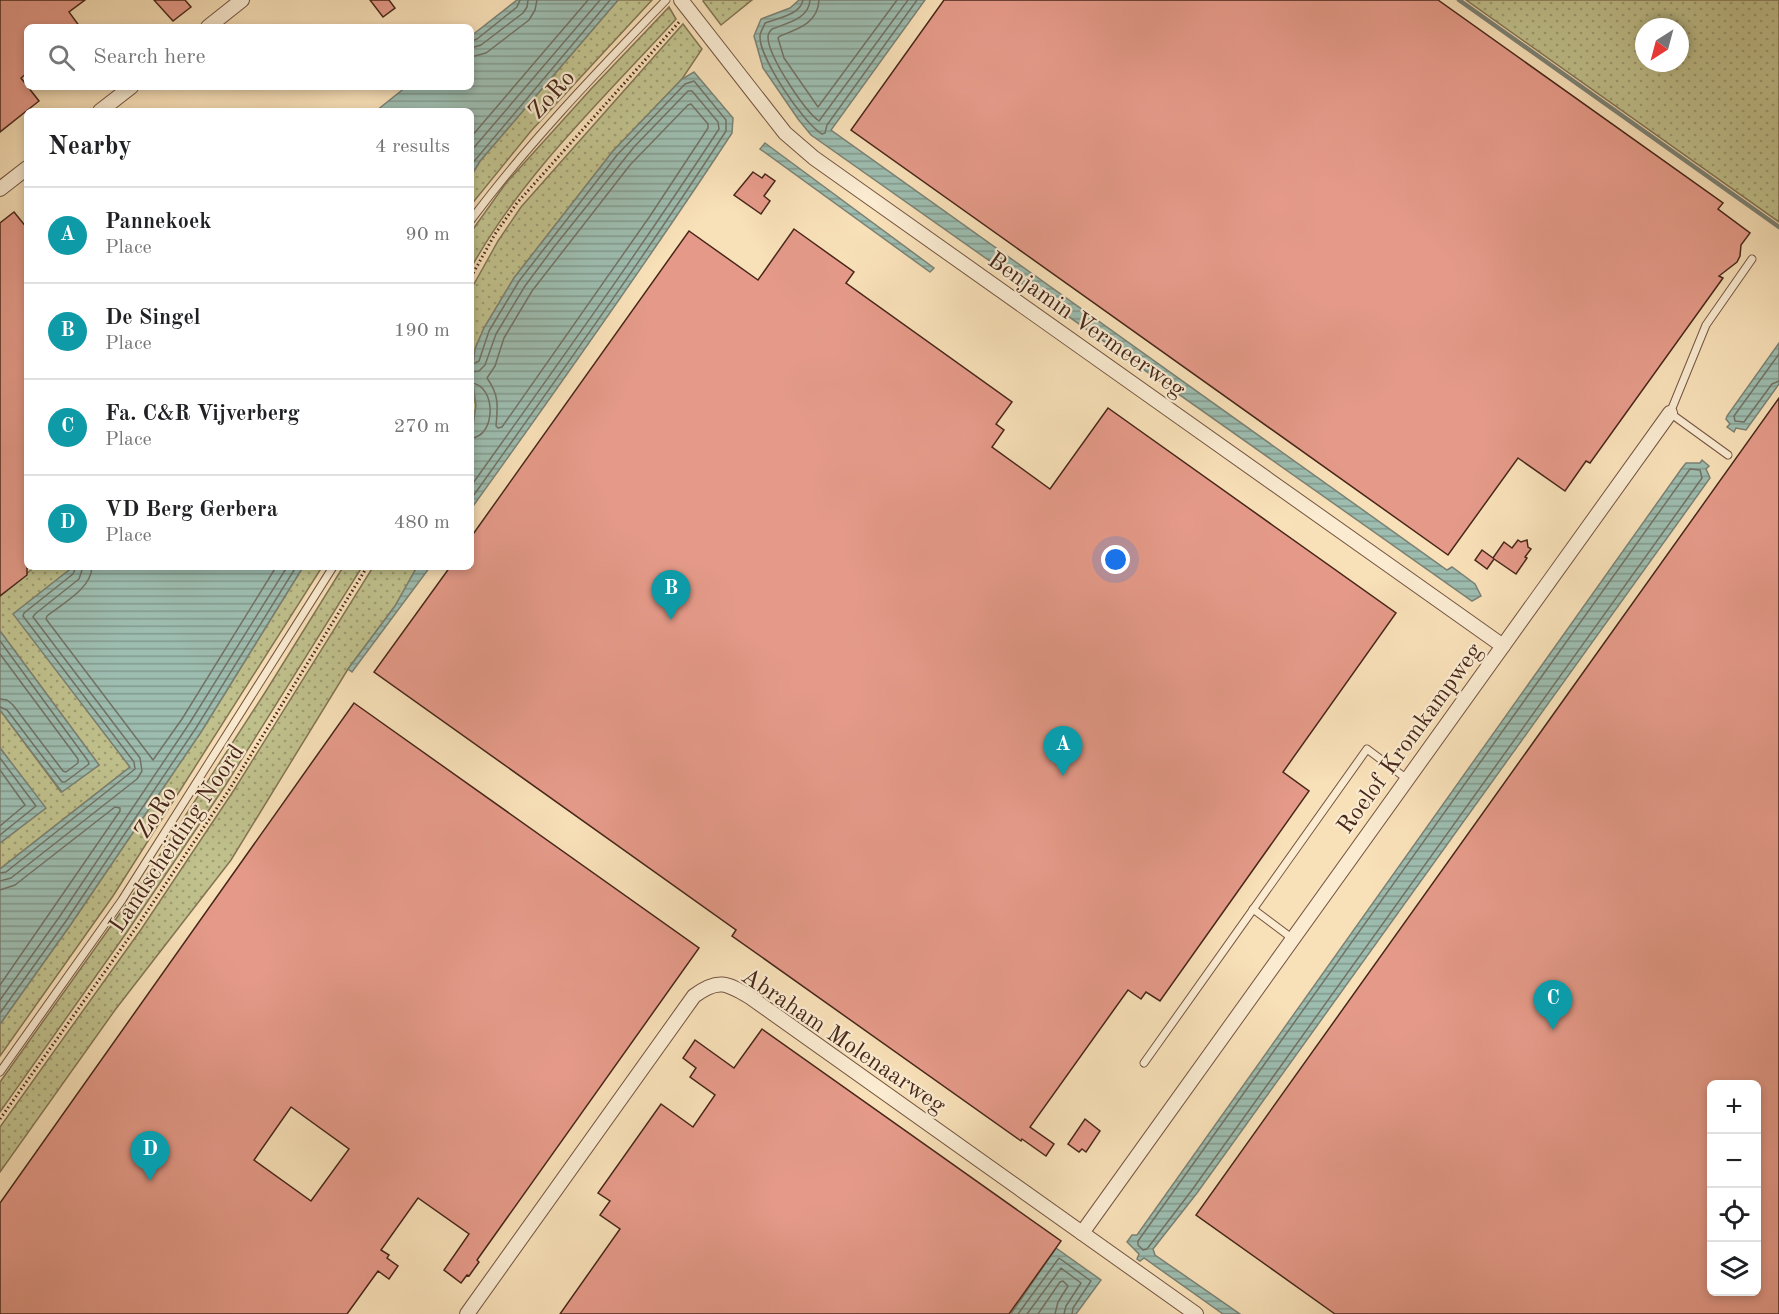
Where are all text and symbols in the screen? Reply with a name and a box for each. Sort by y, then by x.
north arrow [1635,18,1689,72]
search box [24,24,474,90]
icon: search [45,41,78,74]
text: Search here [93,46,206,68]
street label: ZoRo [525,66,580,124]
text: Nearby [48,134,132,160]
text: 4 results [375,137,450,157]
text: Pannekoek [105,211,212,233]
text: A [60,225,75,245]
text: 90 m [405,225,450,245]
text: Place [105,238,152,258]
street label: Benjamin Vermeerweg [983,248,1189,403]
text: De Singel [105,307,201,329]
text: B [60,321,75,341]
text: 190 m [394,321,450,341]
text: Place [105,334,152,354]
text: Fa. C&R Vijverberg [105,403,300,425]
text: C [61,417,74,437]
text: 270 m [394,417,450,437]
text: Place [105,430,152,450]
text: VD Berg Gerbera [105,499,278,521]
text: D [60,513,75,533]
text: 480 m [394,513,450,533]
text: Place [105,526,152,546]
your location [1101,545,1130,574]
pin: B [652,570,690,620]
street label: Roelof Kromkampweg [1334,639,1488,839]
pin: A [1044,726,1082,776]
street label: Landscheiding Noord [106,741,249,938]
street label: ZoRo [131,783,182,843]
street label: Abraham Molenaarweg [736,964,949,1119]
pin: C [1534,980,1572,1030]
map controls [1707,1080,1761,1296]
button: + [1707,1080,1761,1134]
pin: D [130,1132,170,1181]
button: − [1707,1134,1761,1188]
button: locate [1707,1188,1761,1242]
button: layers [1707,1242,1761,1296]

